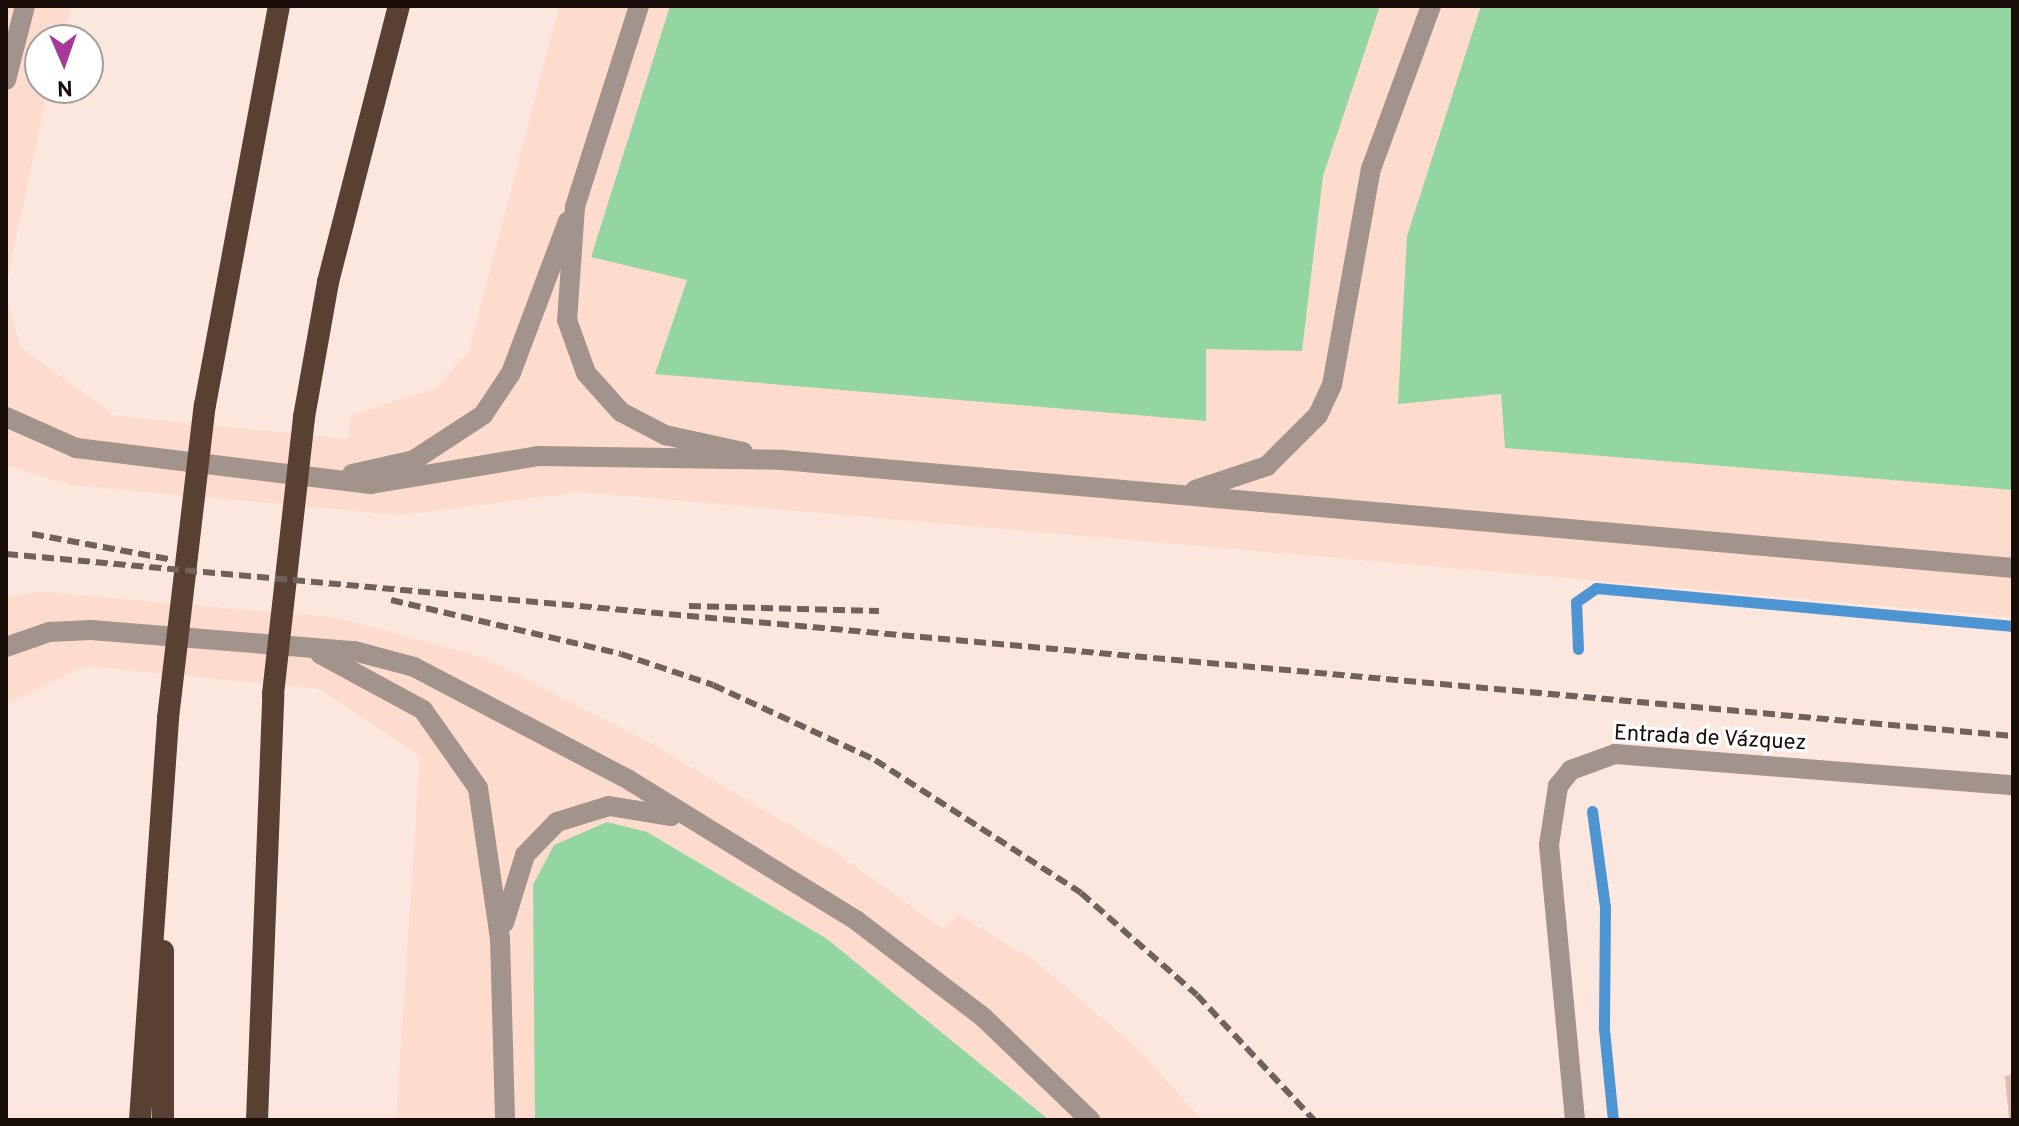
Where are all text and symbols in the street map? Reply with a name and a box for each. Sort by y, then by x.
north arrow [24,24,104,104]
text: N [56,73,73,100]
street label: Entrada de Vázquez [1613,721,1807,757]

